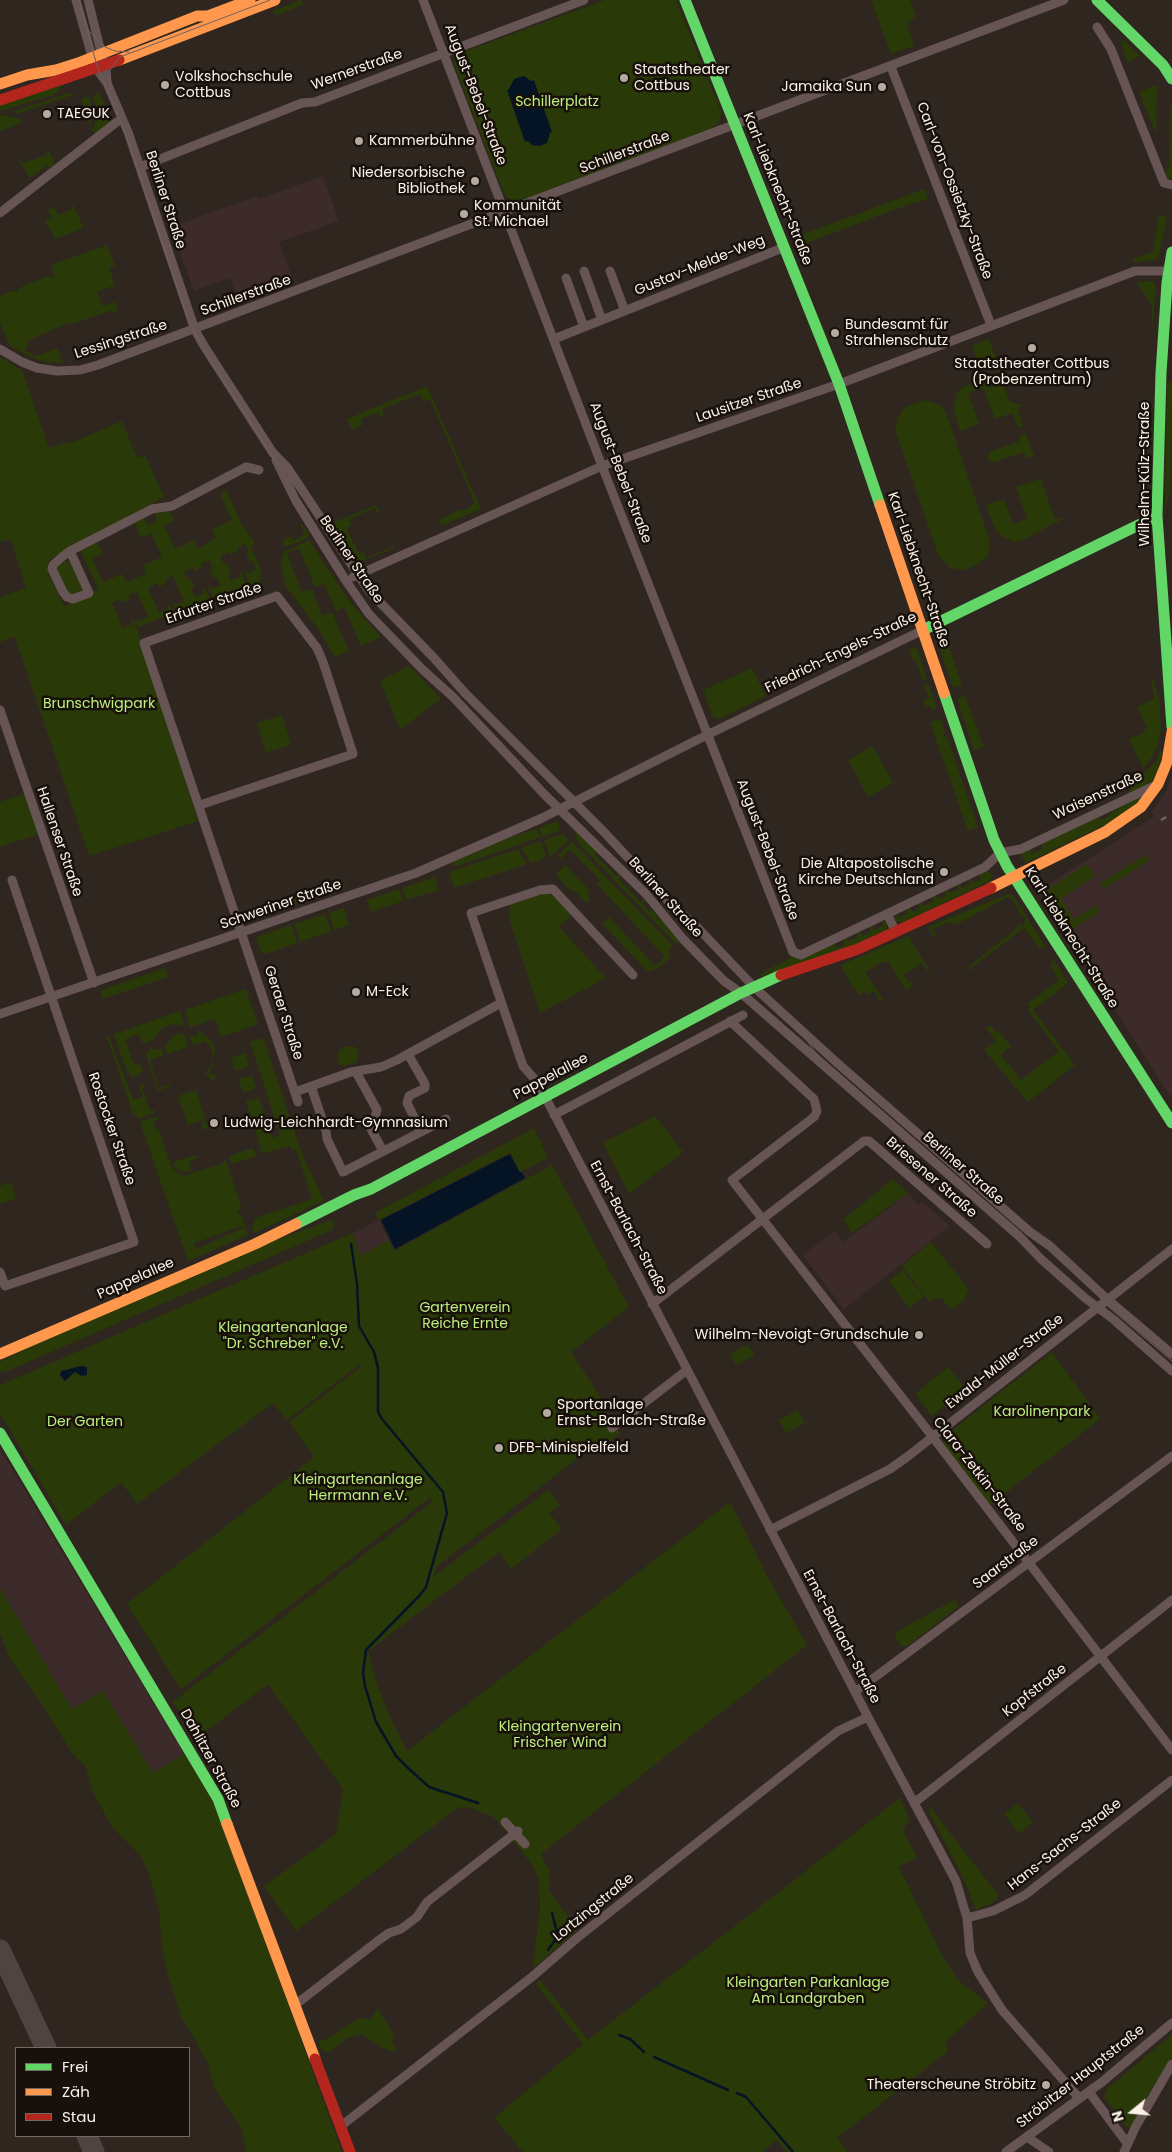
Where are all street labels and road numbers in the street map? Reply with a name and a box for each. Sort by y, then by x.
street label: August-Bebel-Straße [440,22,510,168]
street label: Wernerstraße [309,46,405,94]
street label: Carl-von-Ossietzky-Straße [912,100,996,282]
street label: Karl-Liebknecht-Straße [739,110,815,268]
street label: Schillerstraße [578,128,672,178]
street label: Berliner Straße [141,149,189,251]
street label: Gustav-Melde-Weg [632,232,768,300]
street label: Schillerstraße [198,272,294,320]
street label: Lessingstraße [73,317,169,363]
street label: Lausitzer Straße [694,375,804,427]
street label: August-Bebel-Straße [585,400,655,546]
street label: Wilhelm-Külz-Straße [1137,402,1153,546]
street label: Karl-Liebknecht-Straße [883,490,953,650]
street label: Berliner Straße [315,513,387,607]
street label: Erfurter Straße [164,580,264,628]
street label: Friedrich-Engels-Straße [762,609,920,697]
street label: Waisenstraße [1051,768,1145,824]
street label: August-Bebel-Straße [732,777,802,923]
street label: Hallenser Straße [32,785,86,899]
street label: Berliner Straße [625,854,705,942]
street label: Karl-Liebknecht-Straße [1021,864,1121,1012]
street label: Schweriner Straße [218,876,344,934]
street label: Geraer Straße [260,964,306,1062]
street label: Pappelallee [511,1050,591,1104]
street label: Rostocker Straße [84,1070,138,1188]
street label: Berliner Straße [919,1129,1007,1209]
street label: Briesener Straße [882,1134,980,1222]
street label: Ernst-Barlach-Straße [586,1158,670,1298]
street label: Pappelallee [95,1255,177,1303]
street label: Ewald-Müller-Straße [943,1311,1067,1413]
street label: Clara-Zetkin-Straße [929,1414,1029,1536]
street label: Saarstraße [970,1533,1042,1593]
street label: Ernst-Barlach-Straße [799,1567,883,1707]
street label: Kopfstraße [1000,1661,1070,1721]
street label: Dahlitzer Straße [176,1707,244,1811]
street label: Hans-Sachs-Straße [1005,1795,1125,1895]
street label: Lortzingstraße [550,1870,638,1946]
street label: Ströbitzer Hauptstraße [1014,2022,1148,2132]

